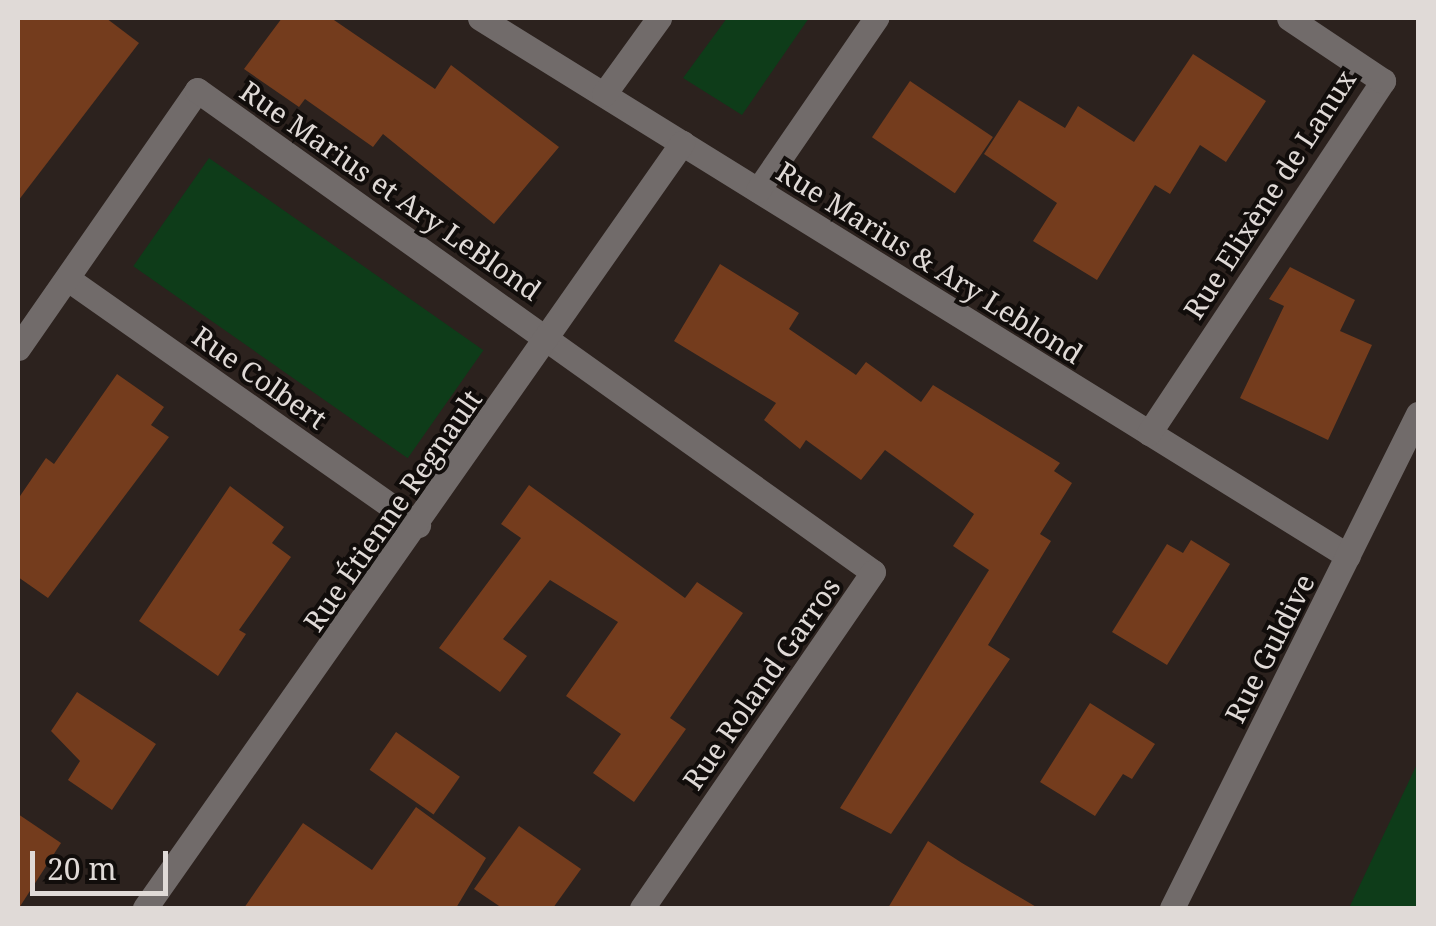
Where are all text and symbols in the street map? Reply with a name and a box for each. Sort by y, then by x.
street label: Rue Elixène de Lanux [1176,63,1362,325]
street label: Rue Marius et Ary LeBlond [234,73,548,307]
street label: Rue Marius & Ary Leblond [771,154,1089,370]
street label: Rue Colbert [187,319,333,435]
street label: Rue Étienne Regnault [296,383,488,637]
street label: Rue Guldive [1217,568,1321,728]
street label: Rue Roland Garros [675,571,847,795]
scale bar [35,831,172,893]
text: 20 m [47,848,117,889]

